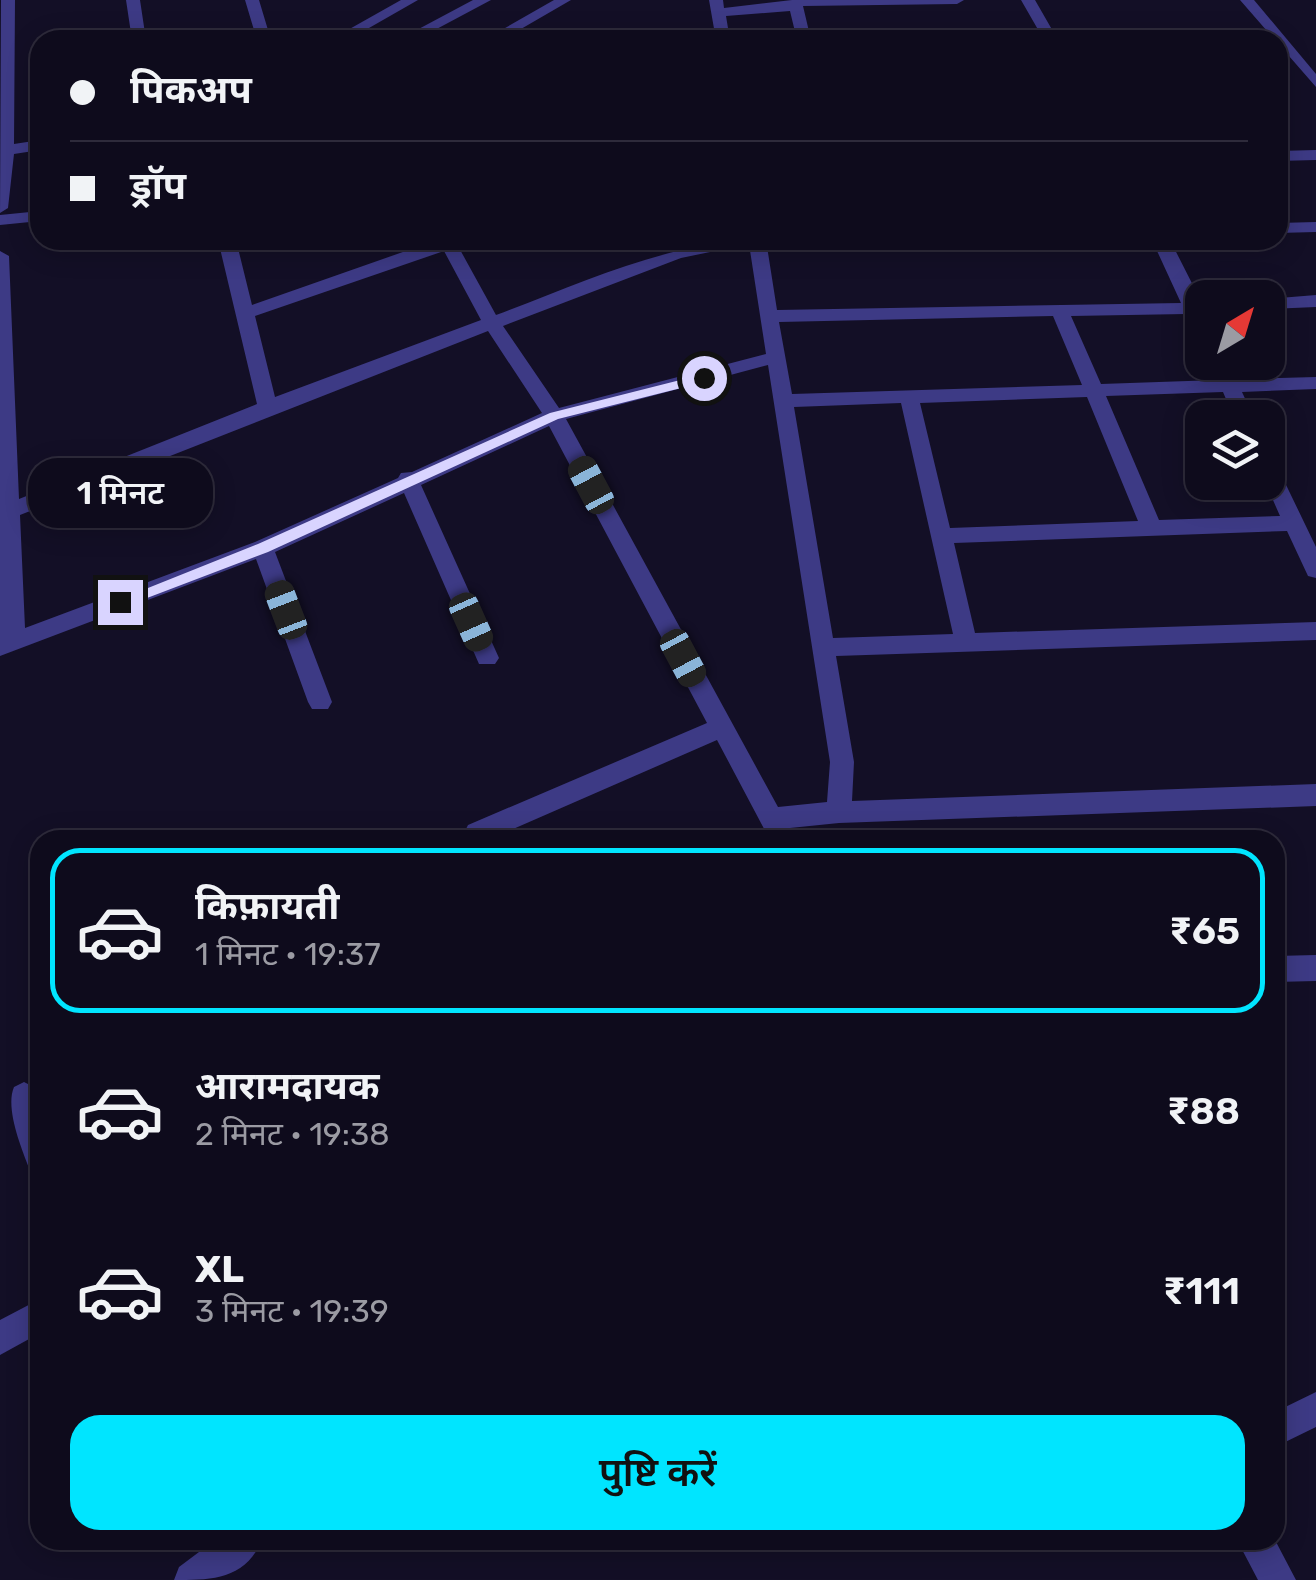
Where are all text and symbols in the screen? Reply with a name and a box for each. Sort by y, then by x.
text: पिकअप [130,67,252,113]
text: ड्रॉप [130,163,186,209]
north arrow [1185,280,1285,380]
map controls [1185,280,1285,500]
route start [682,356,727,401]
button: layers [1185,400,1285,500]
car [564,451,618,519]
callout: 1 मिनट [28,457,212,527]
text: 1 मिनट [77,474,164,512]
car [261,577,311,643]
route end [98,580,143,625]
car [445,588,497,656]
car [656,624,710,692]
text: किफ़ायती [195,883,339,929]
icon: car [75,886,165,976]
text: ₹65 [1169,908,1240,954]
text: 1 मिनट · 19:37 [195,935,381,973]
text: आरामदायक [195,1063,379,1109]
icon: car [75,1066,165,1156]
text: ₹88 [1167,1088,1240,1134]
text: 2 मिनट · 19:38 [195,1115,390,1153]
icon: car [75,1246,165,1336]
text: XL [195,1246,244,1292]
text: ₹111 [1163,1268,1240,1314]
text: 3 मिनट · 19:39 [195,1292,389,1330]
button: पुष्टि करें [70,1415,1245,1530]

